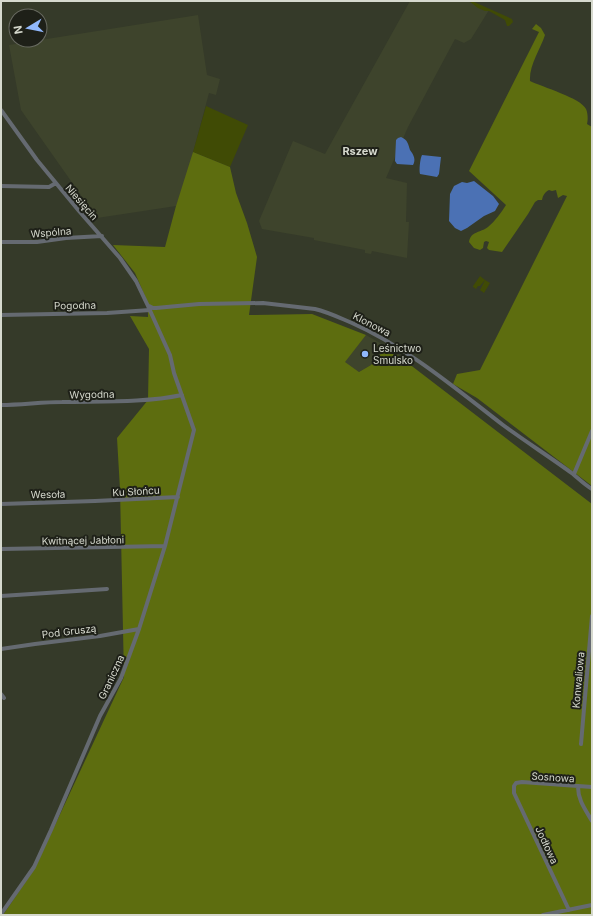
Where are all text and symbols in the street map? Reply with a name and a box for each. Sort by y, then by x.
north arrow [8,8,48,48]
text: N [11,24,26,35]
district label: Rszew [342,144,378,158]
street label: Niesięcin [63,182,101,222]
street label: Wspólna [30,224,72,240]
street label: Pogodna [54,299,96,311]
street label: Klonowa [351,309,393,339]
place label: Leśnictwo Smulsko [373,342,421,366]
marker: Leśnictwo Smulsko [360,349,370,359]
street label: Wygodna [69,388,115,400]
street label: Ku Słońcu [112,484,160,498]
street label: Wesoła [31,488,65,500]
street label: Kwitnącej Jabłoni [42,533,124,547]
street label: Pod Gruszą [41,622,97,640]
street label: Konwaliowa [570,651,586,709]
street label: Graniczna [95,653,127,701]
street label: Sosnowa [531,770,575,784]
street label: Jodłowa [533,824,561,866]

